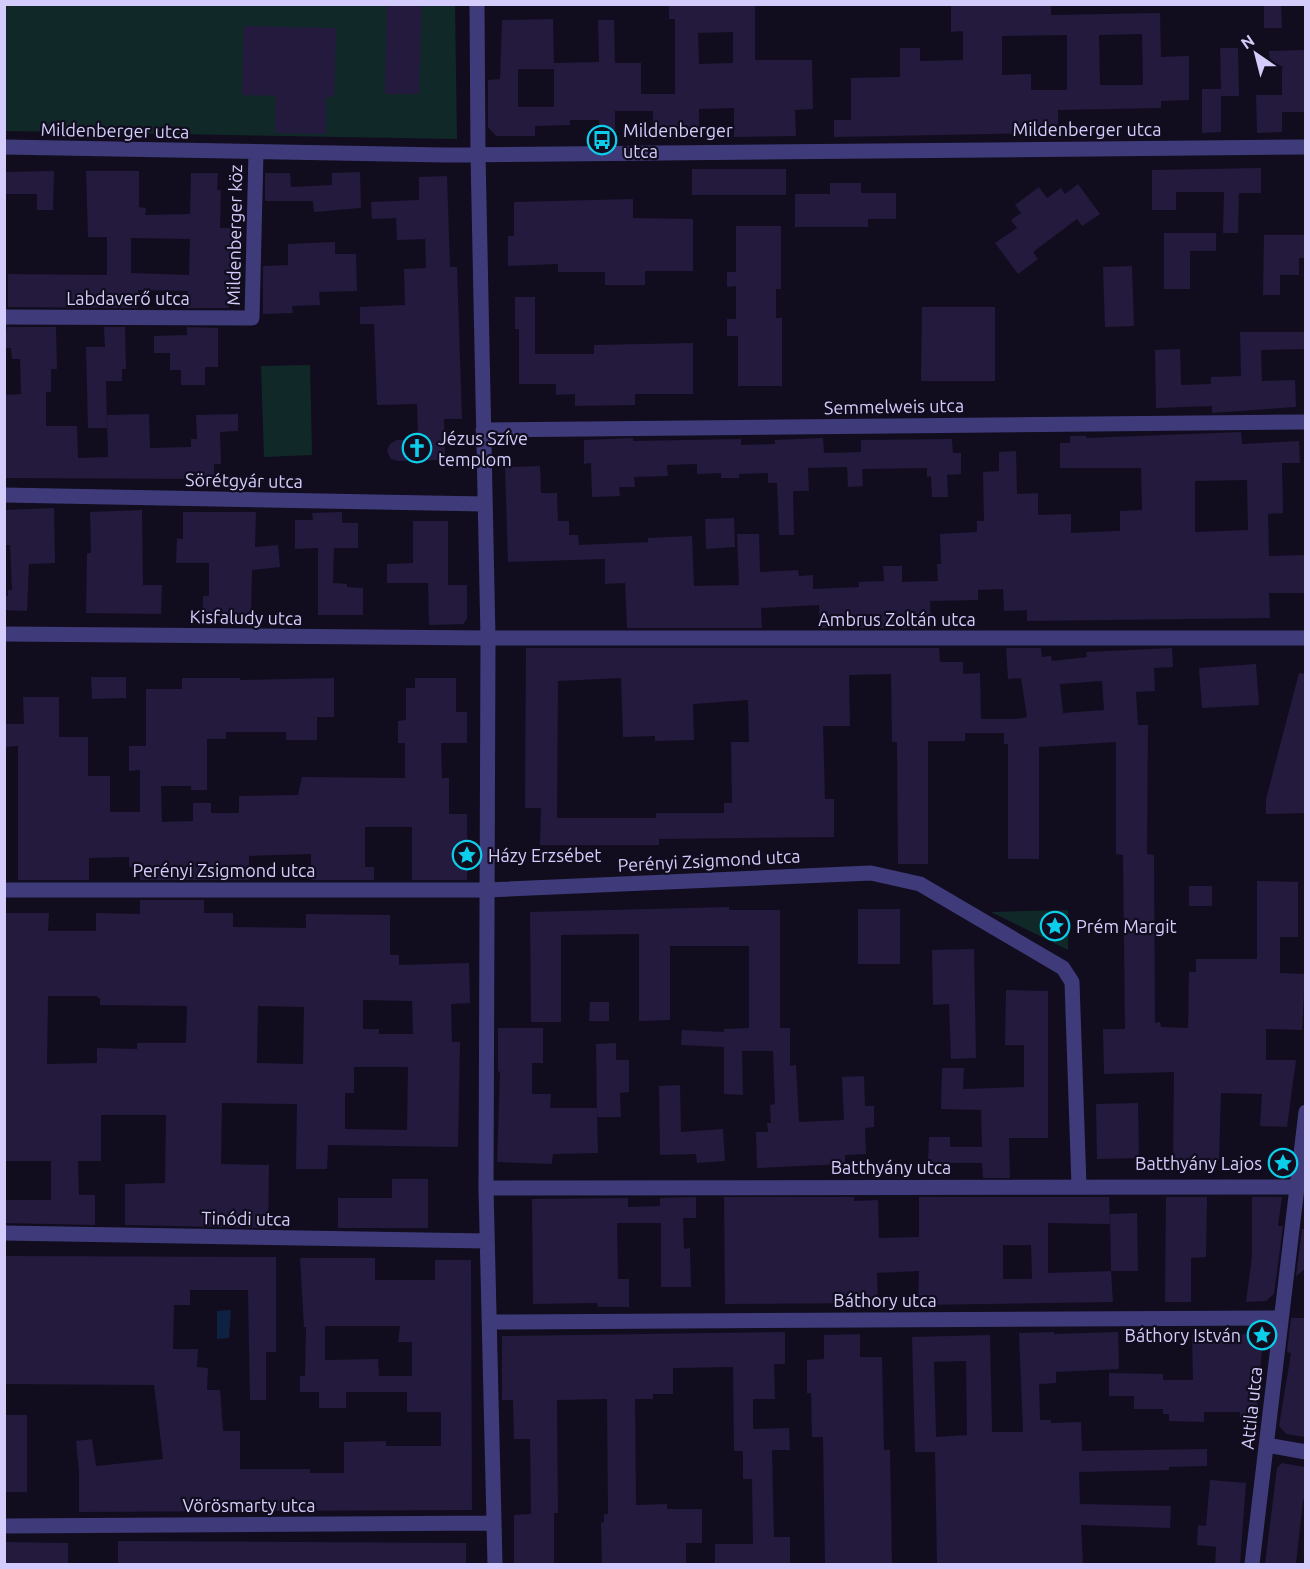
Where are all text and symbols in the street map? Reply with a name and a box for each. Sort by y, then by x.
north arrow [1226,24,1286,84]
text: N [1237,31,1257,53]
street label: Mildenberger utca [40,119,190,141]
street label: Mildenberger utca [1013,119,1161,139]
place label: Mildenberger utca [623,120,733,161]
bus stop icon: Mildenberger utca [586,124,618,156]
street label: Mildenberger köz [223,164,245,306]
street label: Labdaverő utca [66,288,190,308]
street label: Semmelweis utca [824,395,964,417]
place label: Jézus Szíve templom [438,428,528,469]
church icon: Jézus Szíve templom [401,432,433,464]
street label: Sörétgyár utca [185,469,303,491]
street label: Kisfaludy utca [189,606,303,628]
street label: Ambrus Zoltán utca [818,609,976,629]
place icon: Házy Erzsébet [451,839,483,871]
place label: Házy Erzsébet [488,845,601,865]
street label: Perényi Zsigmond utca [617,845,801,875]
street label: Perényi Zsigmond utca [133,860,316,880]
place icon: Prém Margit [1039,910,1071,942]
place label: Prém Margit [1076,916,1177,936]
place icon: Batthyány Lajos [1267,1147,1299,1179]
place label: Batthyány Lajos [1135,1153,1262,1173]
street label: Batthyány utca [831,1157,951,1177]
street label: Tinódi utca [201,1207,291,1229]
street label: Báthory utca [833,1290,937,1310]
place icon: Báthory István [1246,1319,1278,1351]
place label: Báthory István [1125,1325,1241,1345]
street label: Attila utca [1237,1366,1265,1450]
street label: Vörösmarty utca [183,1495,315,1515]

